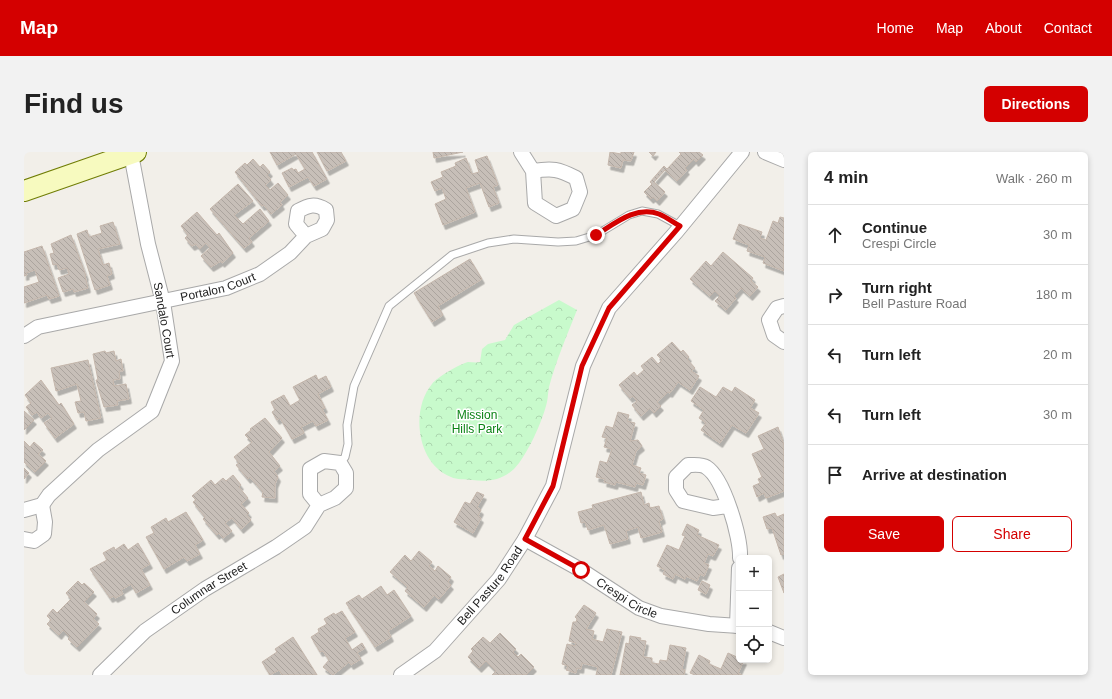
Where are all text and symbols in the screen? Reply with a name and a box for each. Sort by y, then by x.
text: Map [20,17,58,38]
text: Home [877,20,914,36]
text: Map [936,20,963,36]
text: About [985,20,1022,36]
text: Contact [1044,20,1092,36]
button: Directions [984,86,1088,122]
text: Find us [24,88,124,119]
text: 4 min [824,168,868,187]
text: Walk · 260 m [996,171,1072,186]
text: Continue [862,219,927,236]
icon: ahead [824,224,846,246]
route end [587,226,605,244]
text: 30 m [1043,227,1072,242]
text: Crespi Circle [862,236,936,251]
street label: Portalon Court [179,269,258,304]
text: Turn right [862,279,932,296]
street label: Sandalo Court [150,281,178,360]
icon: right [824,284,846,306]
text: 180 m [1036,287,1072,302]
text: Bell Pasture Road [862,296,967,311]
icon: left [824,344,846,366]
text: Turn left [862,346,921,363]
text: 20 m [1043,347,1072,362]
icon: left [824,404,846,426]
text: Turn left [862,406,921,423]
text: 30 m [1043,407,1072,422]
park label: Mission Hills Park [452,408,503,436]
icon: arrive [824,464,846,486]
text: Arrive at destination [862,466,1007,483]
button: Save [824,516,944,552]
button: Share [952,516,1072,552]
street label: Bell Pasture Road [454,544,525,628]
map controls [736,555,772,663]
button: + [736,555,772,591]
street label: Columnar Street [168,558,250,618]
route start [572,561,590,579]
street label: Crespi Circle [594,575,660,621]
button: − [736,591,772,627]
button: locate [736,627,772,663]

